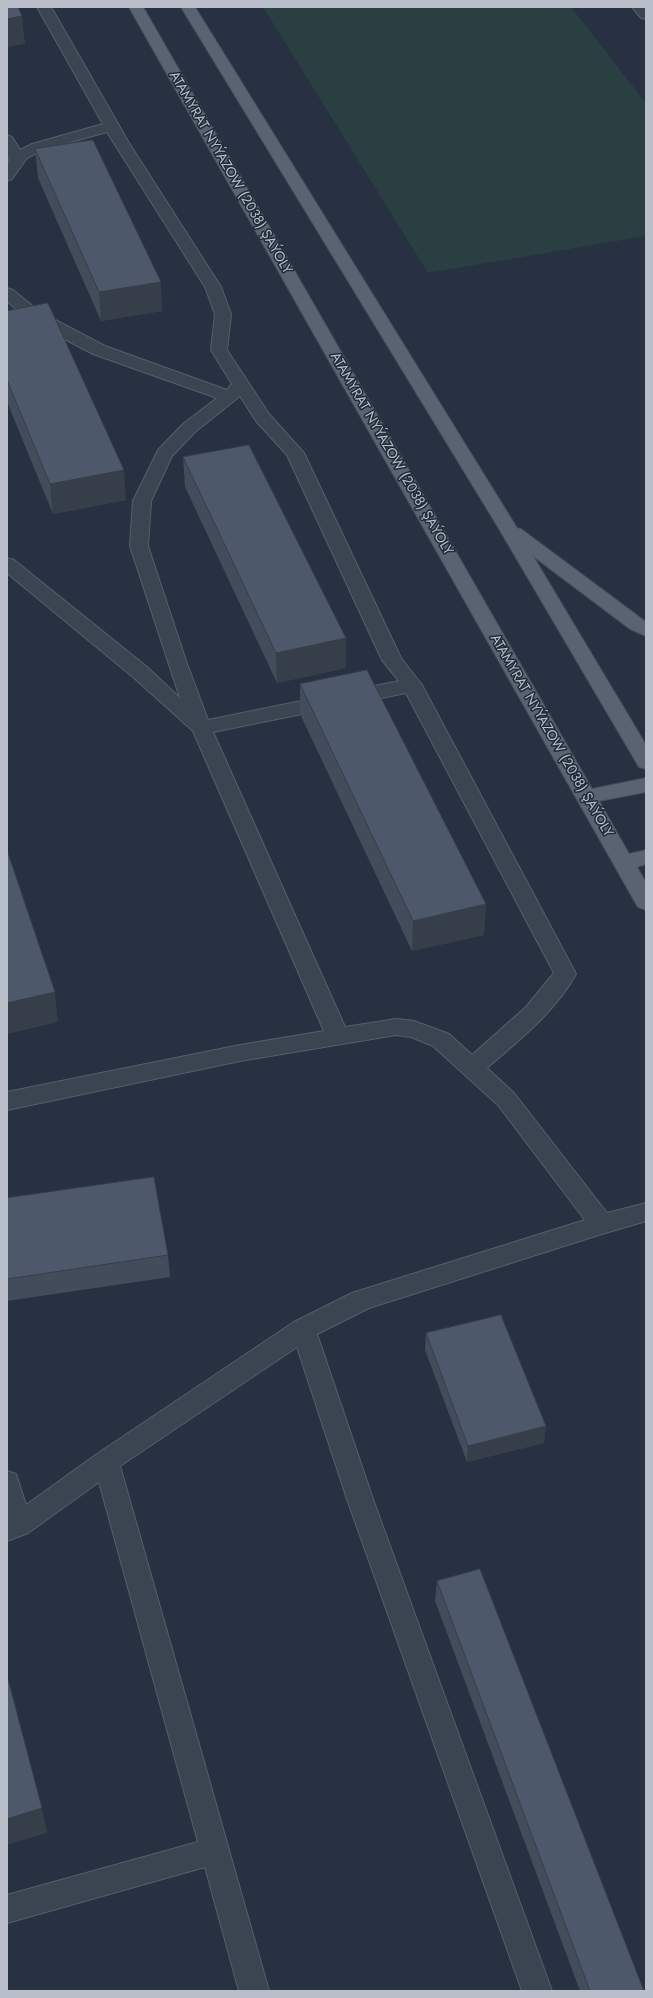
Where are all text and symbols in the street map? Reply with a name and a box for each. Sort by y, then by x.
street label: ATAMYRAT NYÝAZOW (2038) ŞAÝOLY [165,69,295,277]
street label: ATAMYRAT NYÝAZOW (2038) ŞAÝOLY [326,350,456,558]
street label: ATAMYRAT NYÝAZOW (2038) ŞAÝOLY [486,632,616,840]

